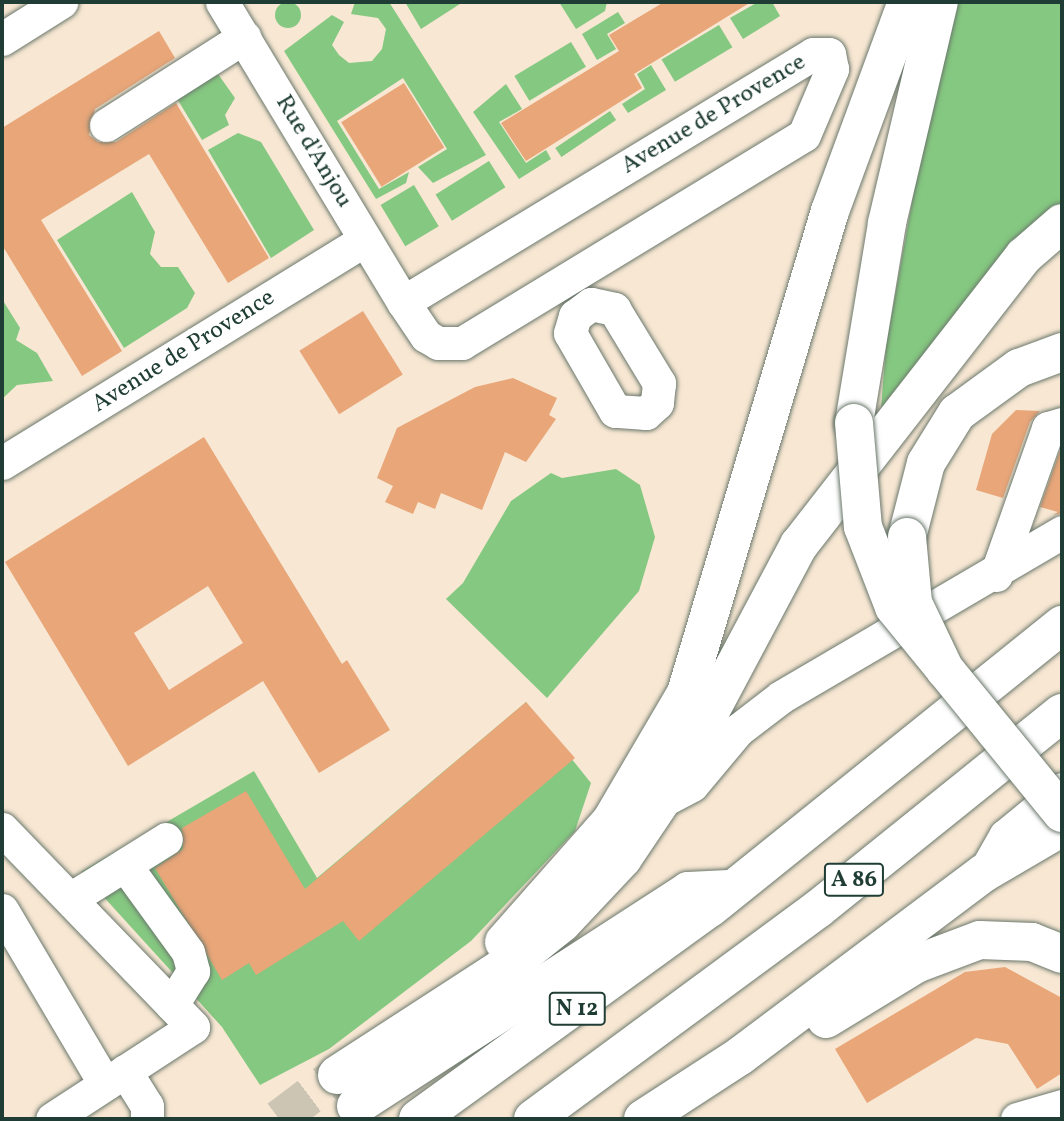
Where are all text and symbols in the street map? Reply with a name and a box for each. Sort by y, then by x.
street label: Avenue de Provence [617,49,811,181]
street label: Rue d'Anjou [268,90,358,214]
street label: Avenue de Provence [87,284,281,420]
road number: A 86 [822,860,886,900]
road number: N 12 [547,990,607,1028]

